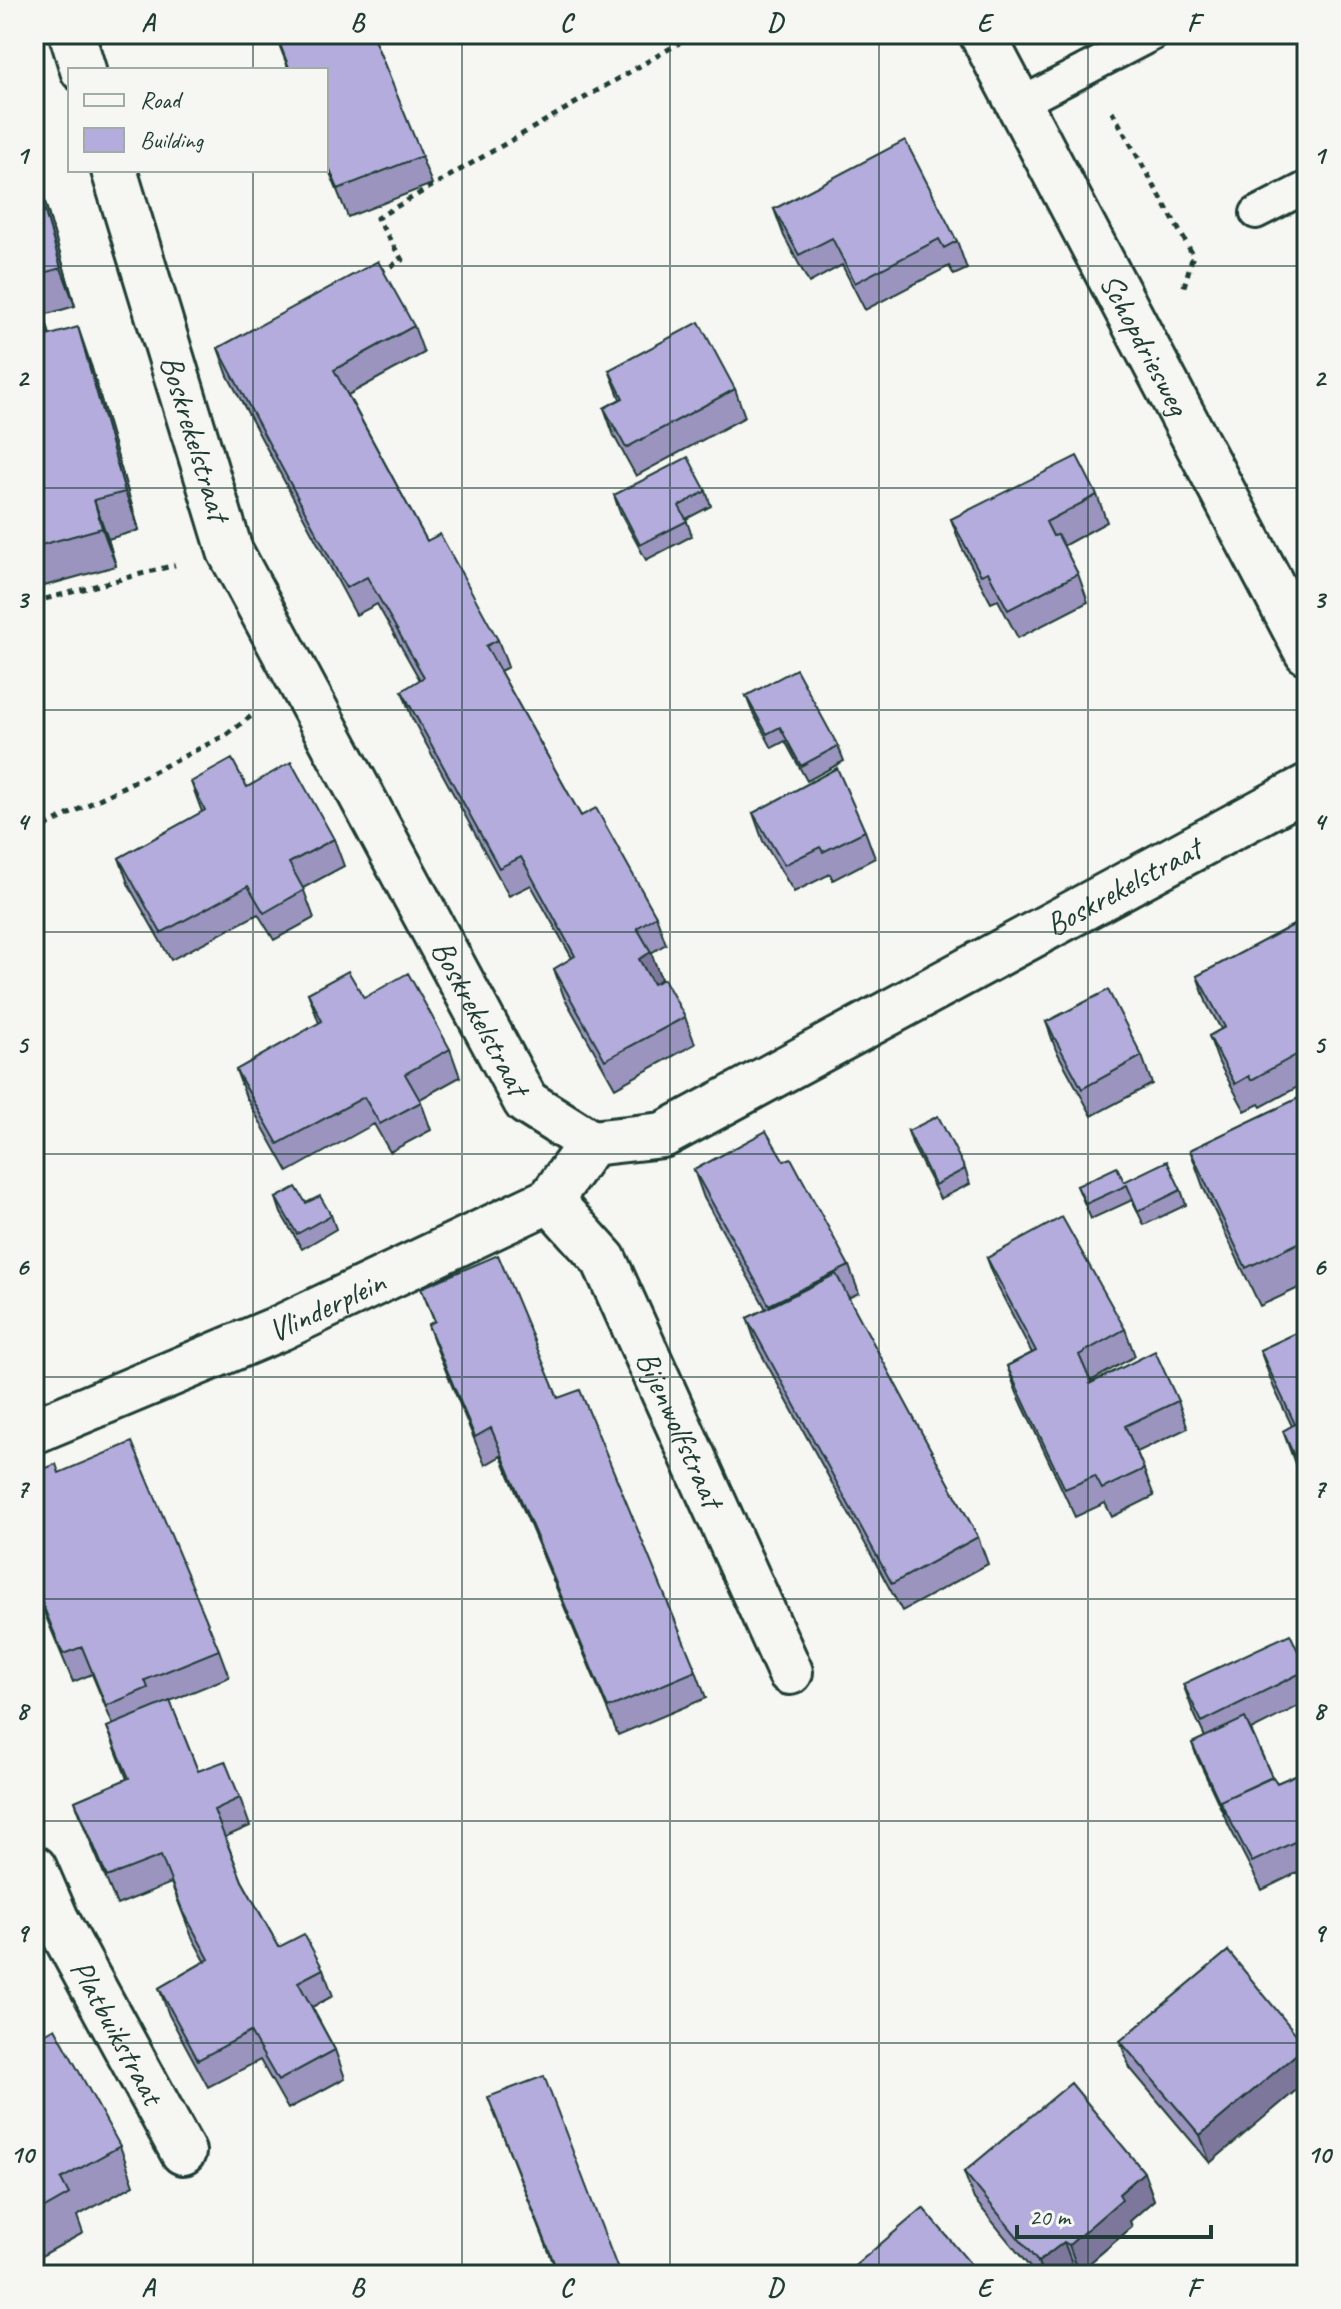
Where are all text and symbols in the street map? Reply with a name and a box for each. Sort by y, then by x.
text: A [141,6,156,39]
text: B [350,6,366,39]
text: C [560,6,576,39]
text: D [767,6,785,39]
text: E [977,6,995,39]
text: F [1187,6,1205,39]
legend [68,68,328,172]
text: Road [140,85,184,115]
text: Building [140,125,205,155]
text: 1 [16,139,31,172]
text: 1 [1313,139,1328,172]
street label: Schopdriesweg [1090,266,1200,424]
street label: Boskrekelstraat [151,350,241,530]
text: 2 [16,361,30,394]
text: 2 [1313,361,1327,394]
text: 3 [16,583,30,616]
text: 3 [1313,583,1327,616]
text: 4 [16,805,31,838]
text: 4 [1313,805,1328,838]
street label: Boskrekelstraat [1039,826,1212,945]
street label: Boskrekelstraat [422,933,541,1107]
text: 5 [16,1028,30,1061]
text: 5 [1313,1028,1327,1061]
text: 6 [16,1250,30,1283]
text: 6 [1313,1250,1327,1283]
street label: Vlinderplein [262,1261,393,1352]
street label: Bijenwolfstraat [627,1344,735,1518]
text: 7 [16,1472,30,1505]
text: 7 [1313,1472,1327,1505]
text: 8 [16,1694,31,1727]
text: 8 [1313,1694,1328,1727]
text: 9 [16,1916,30,1949]
text: 9 [1313,1916,1327,1949]
street label: Platbuikstraat [61,1952,175,2115]
text: 10 [10,2138,36,2171]
text: 10 [1307,2138,1333,2171]
scale bar [1017,2189,1211,2239]
text: 20 m [1029,2202,1072,2232]
text: A [141,2271,156,2304]
text: B [350,2271,366,2304]
text: C [560,2271,576,2304]
text: D [767,2271,785,2304]
text: E [977,2271,995,2304]
text: F [1187,2271,1205,2304]

